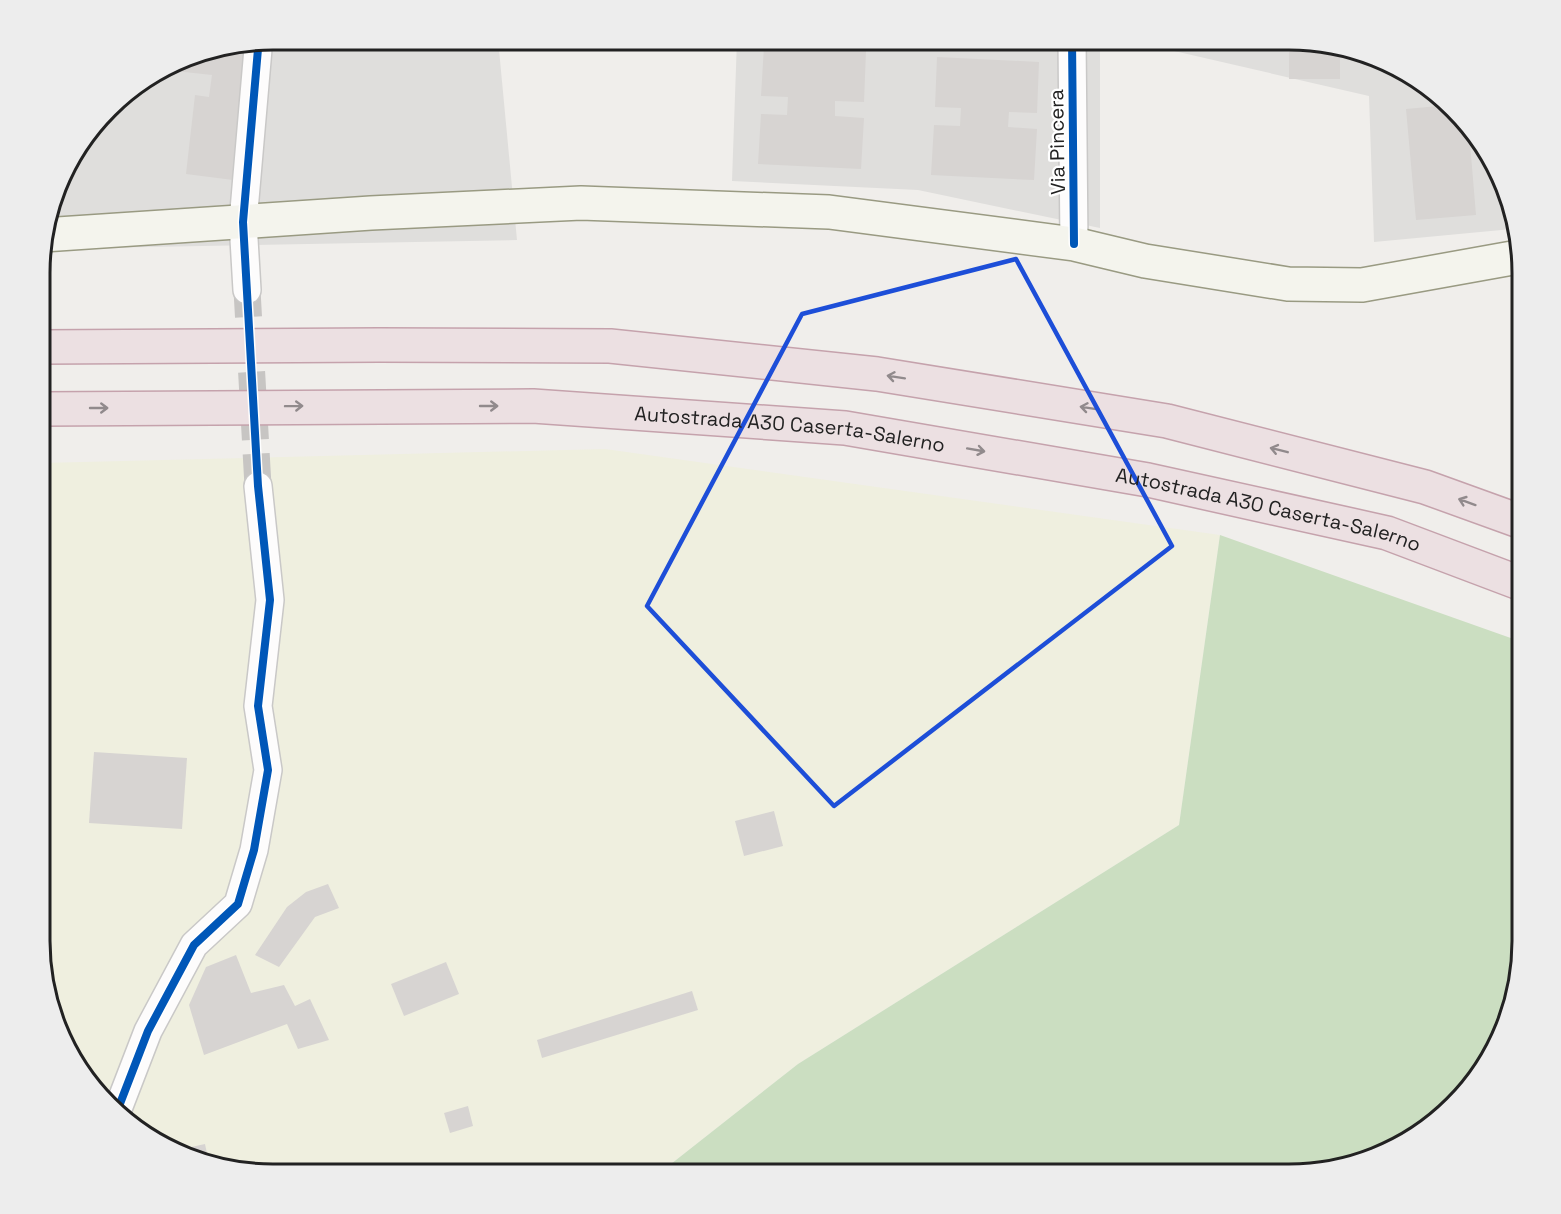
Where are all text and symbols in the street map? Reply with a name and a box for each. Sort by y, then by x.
street label: Via Pincera [1043,89,1071,195]
one-way arrow [887,372,907,383]
one-way arrow [479,400,499,412]
street label: Autostrada A30 Caserta-Salerno [634,400,947,458]
one-way arrow [284,401,304,412]
one-way arrow [89,402,109,414]
one-way arrow [1079,403,1099,414]
one-way arrow [1270,443,1289,455]
one-way arrow [965,445,985,456]
street label: Autostrada A30 Caserta-Salerno [1114,462,1425,558]
one-way arrow [1458,495,1477,506]

